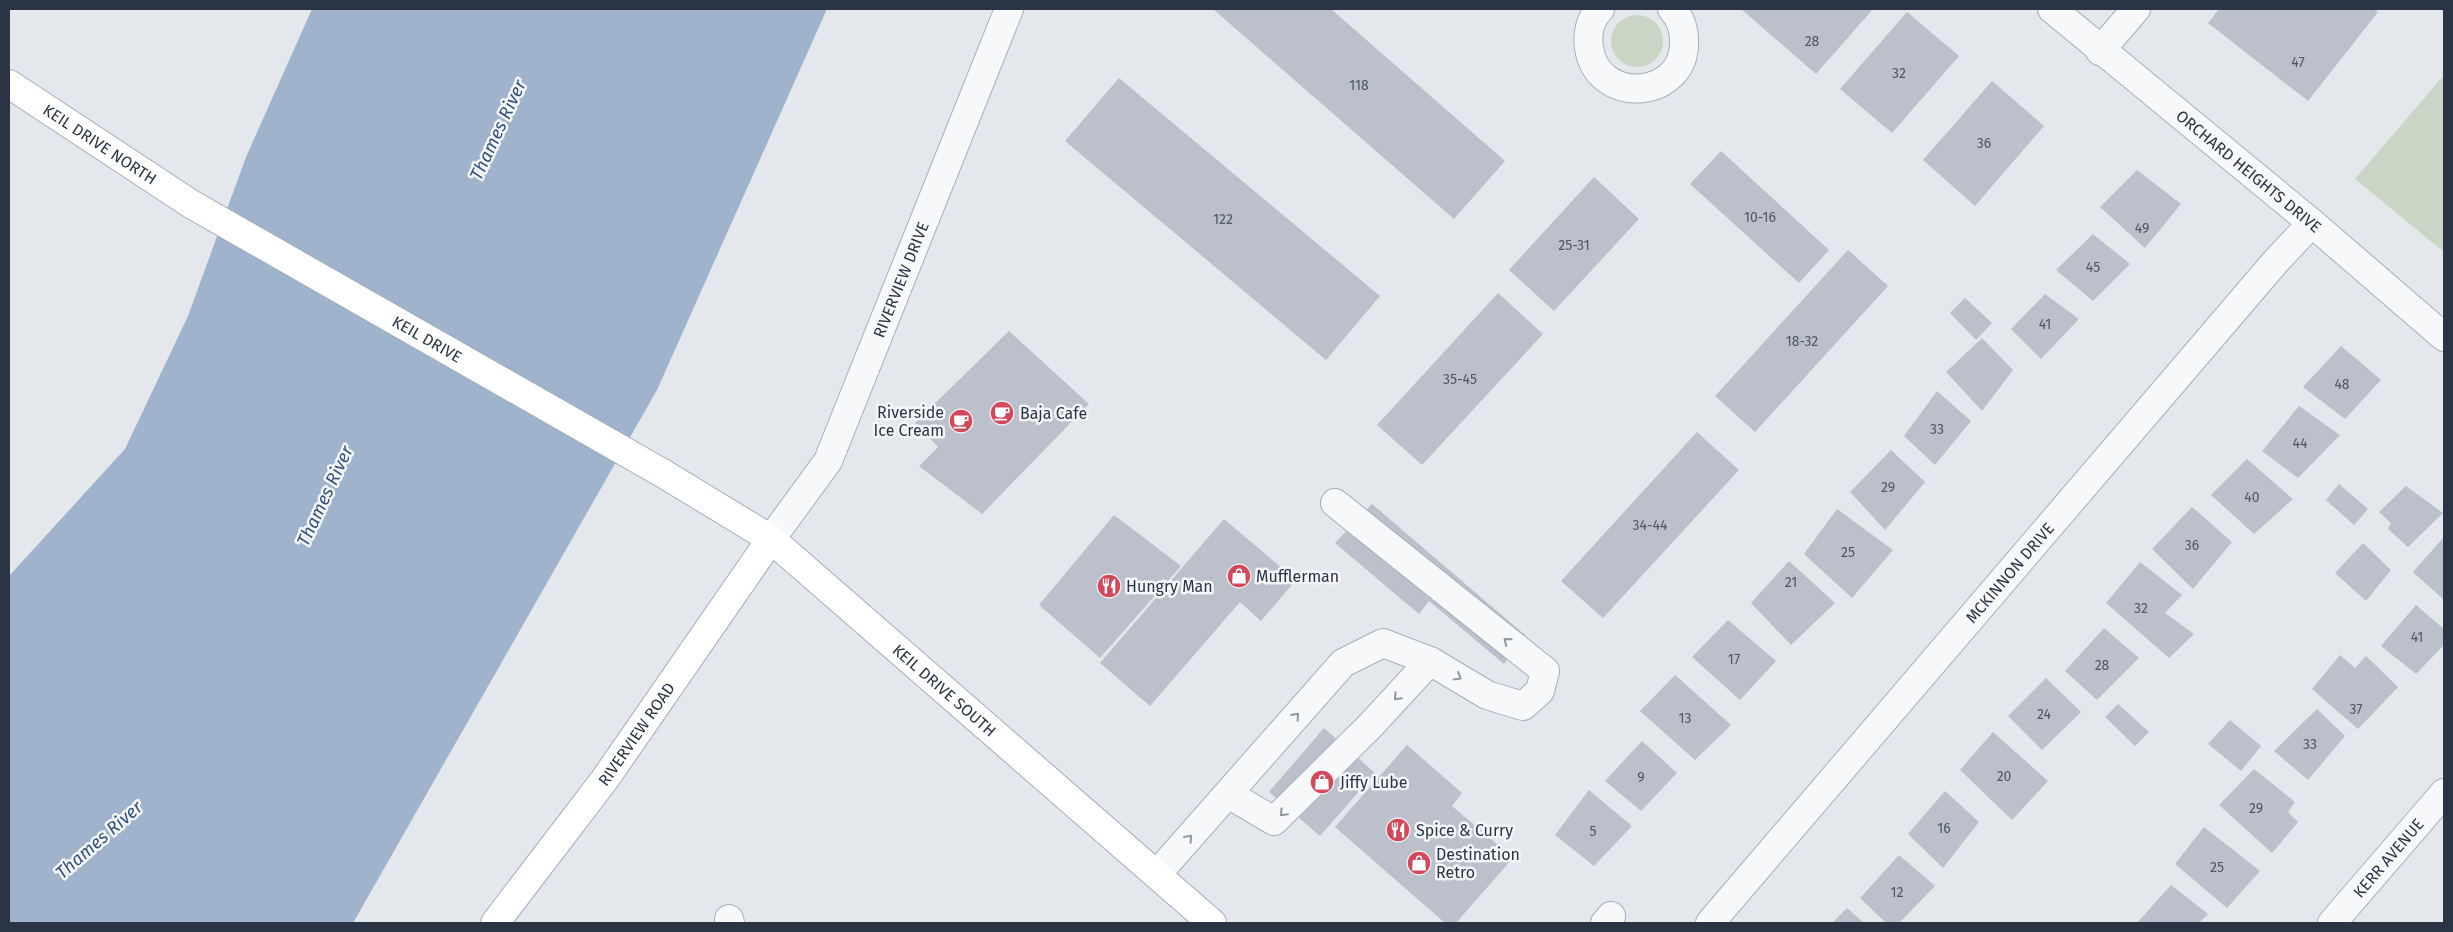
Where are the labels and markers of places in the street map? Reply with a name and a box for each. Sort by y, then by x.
cafe icon: Baja Cafe [989,400,1015,426]
place label: Riverside Ice Cream [874,403,944,440]
place label: Baja Cafe [1020,404,1087,423]
cafe icon: Riverside Ice Cream [948,408,974,434]
shop icon: Mufflerman [1226,563,1252,589]
place label: Mufflerman [1256,567,1339,586]
restaurant icon: Hungry Man [1096,573,1122,599]
place label: Hungry Man [1126,577,1213,596]
shop icon: Jiffy Lube [1309,769,1335,795]
place label: Jiffy Lube [1340,773,1408,792]
restaurant icon: Spice & Curry [1385,817,1411,843]
place label: Spice & Curry [1416,821,1513,840]
place label: Destination Retro [1436,845,1520,882]
shop icon: Destination Retro [1406,850,1432,876]

